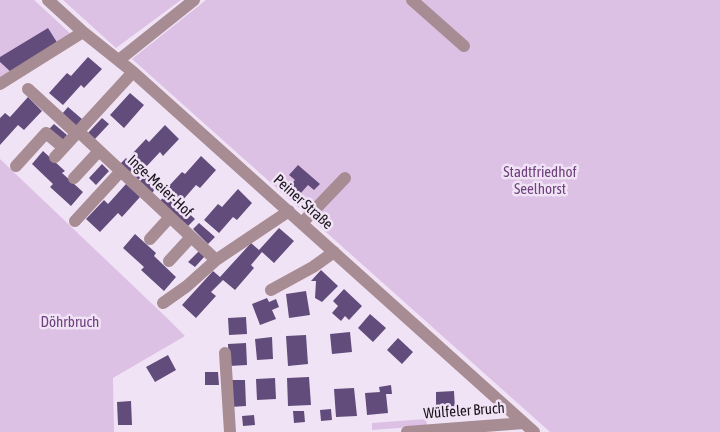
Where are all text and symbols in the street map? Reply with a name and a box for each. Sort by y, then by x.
street label: Inge-Meier-Hof [124,151,196,221]
park label: Stadtfriedhof Seelhorst [503,163,577,198]
street label: Peiner Straße [270,171,336,233]
park label: Döhrbruch [41,313,99,331]
street label: Wülfeler Bruch [423,399,505,423]

